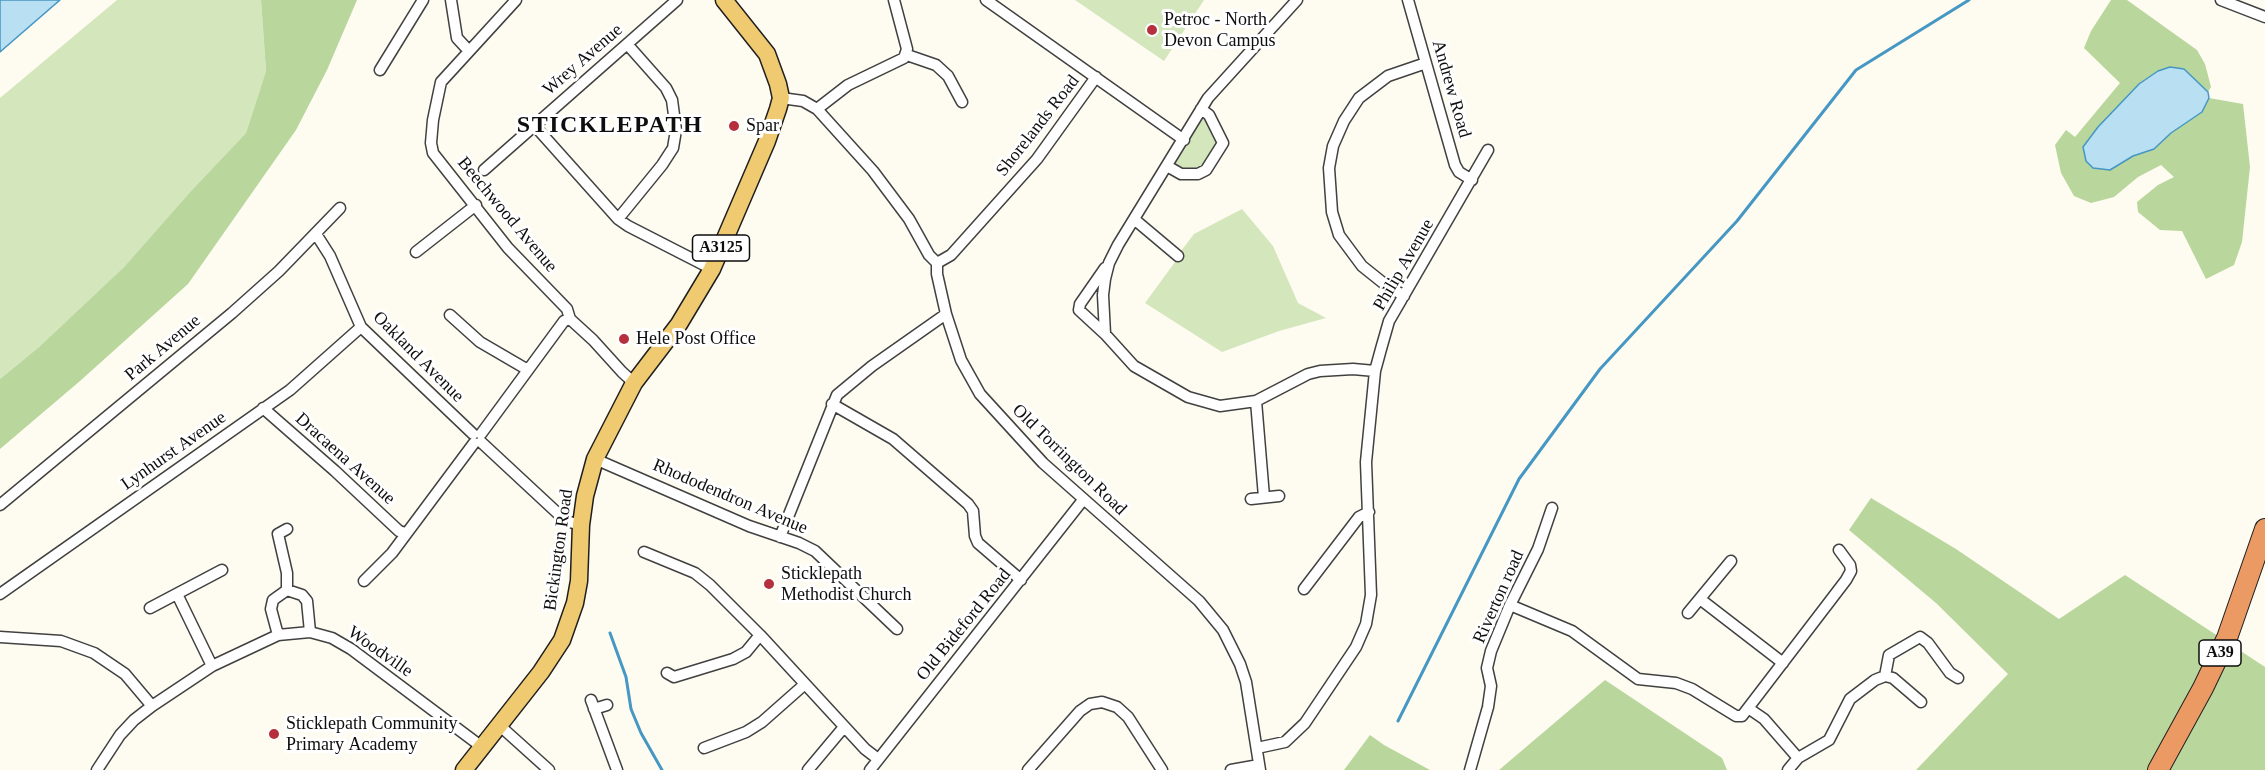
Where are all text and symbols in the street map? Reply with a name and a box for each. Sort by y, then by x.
place label: Petroc - North Devon Campus [1164,9,1275,52]
street label: Wrey Avenue [539,20,627,100]
marker: Petroc - North Devon Campus [1145,23,1159,37]
street label: Andrew Road [1427,38,1475,140]
street label: Shorelands Road [992,71,1084,181]
district label: STICKLEPATH [517,112,703,140]
place label: Spar [746,115,779,137]
marker: Spar [727,119,741,133]
street label: Beechwood Avenue [452,153,562,277]
street label: Philip Avenue [1369,215,1439,315]
road number: A3125 [692,235,750,261]
street label: Oakland Avenue [368,307,468,407]
street label: Park Avenue [121,310,205,386]
place label: Hele Post Office [636,328,756,350]
marker: Hele Post Office [617,332,631,346]
street label: Old Torrington Road [1007,400,1131,520]
street label: Lynhurst Avenue [117,407,231,495]
street label: Dracaena Avenue [291,408,399,510]
street label: Rhododendron Avenue [649,455,811,539]
street label: Bickington Road [540,488,578,612]
street label: Riverton road [1469,547,1529,647]
place label: Sticklepath Methodist Church [781,563,911,606]
street label: Old Bideford Road [912,565,1016,685]
marker: Sticklepath Methodist Church [762,577,776,591]
street label: Woodville [343,622,417,682]
road number: A39 [2199,640,2241,666]
place label: Sticklepath Community Primary Academy [286,713,457,756]
marker: Sticklepath Community Primary Academy [267,727,281,741]

